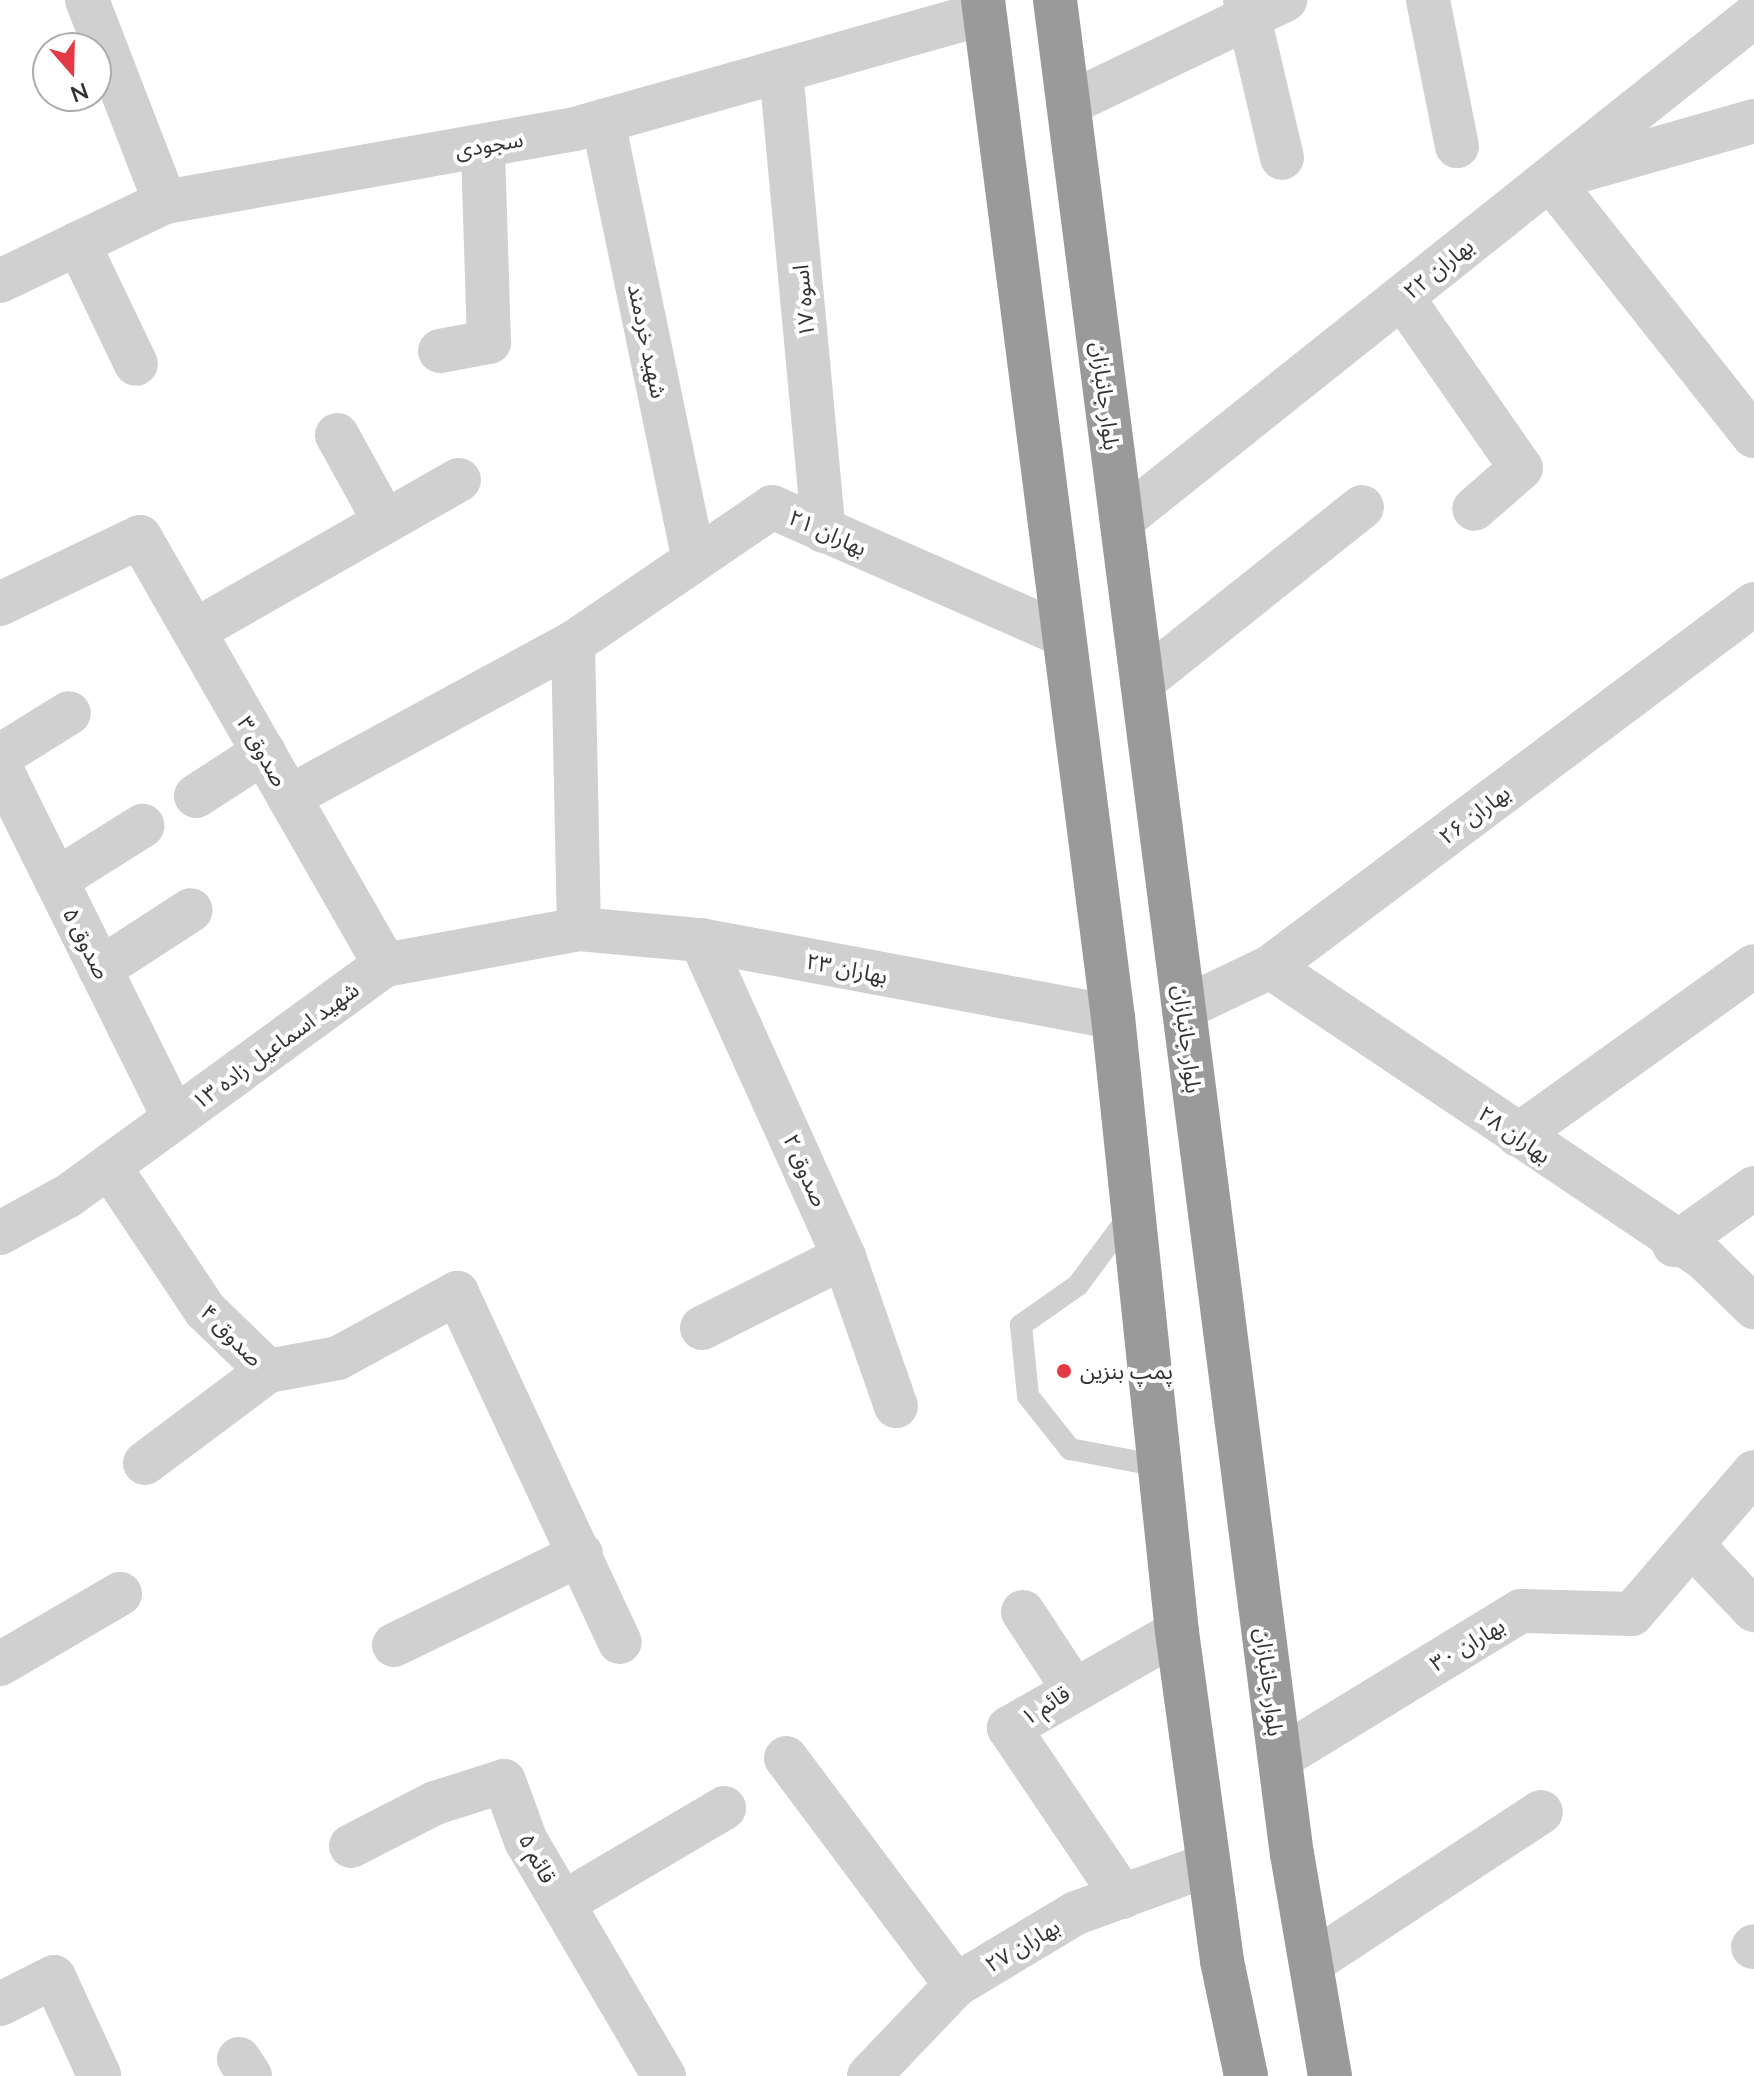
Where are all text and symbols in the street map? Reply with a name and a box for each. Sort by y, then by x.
north arrow [32,32,112,112]
text: N [67,78,92,109]
street label: سجودی [453,125,525,163]
street label: بهاران ۲۲ [1398,232,1478,304]
street label: اسوه ۱۷ [787,264,819,338]
street label: شهید خردمند [623,281,673,401]
street label: بلوار جانبازان [1086,340,1126,452]
street label: بهاران ۲۱ [785,503,871,561]
street label: صدوق ۳ [232,711,294,791]
street label: بهاران ۲۶ [1433,779,1515,849]
street label: صدوق ۵ [58,903,116,983]
street label: بهاران ۲۳ [804,947,890,989]
street label: شهید اسماعیل زاده ۱۳ [187,976,363,1114]
street label: بلوار جانبازان [1168,983,1208,1095]
street label: بهاران ۲۸ [1474,1100,1556,1168]
street label: صدوق ۲ [778,1130,834,1210]
street label: صدوق ۴ [196,1299,268,1371]
place label: پمپ بنزین [1080,1358,1173,1384]
marker: پمپ بنزین [1055,1362,1073,1380]
street label: بهاران ۳۰ [1425,1612,1509,1676]
street label: بلوار جانبازان [1250,1626,1290,1738]
street label: قائم ۱ [1016,1680,1074,1730]
street label: قائم ۵ [514,1829,562,1887]
street label: بهاران ۲۷ [980,1913,1064,1977]

